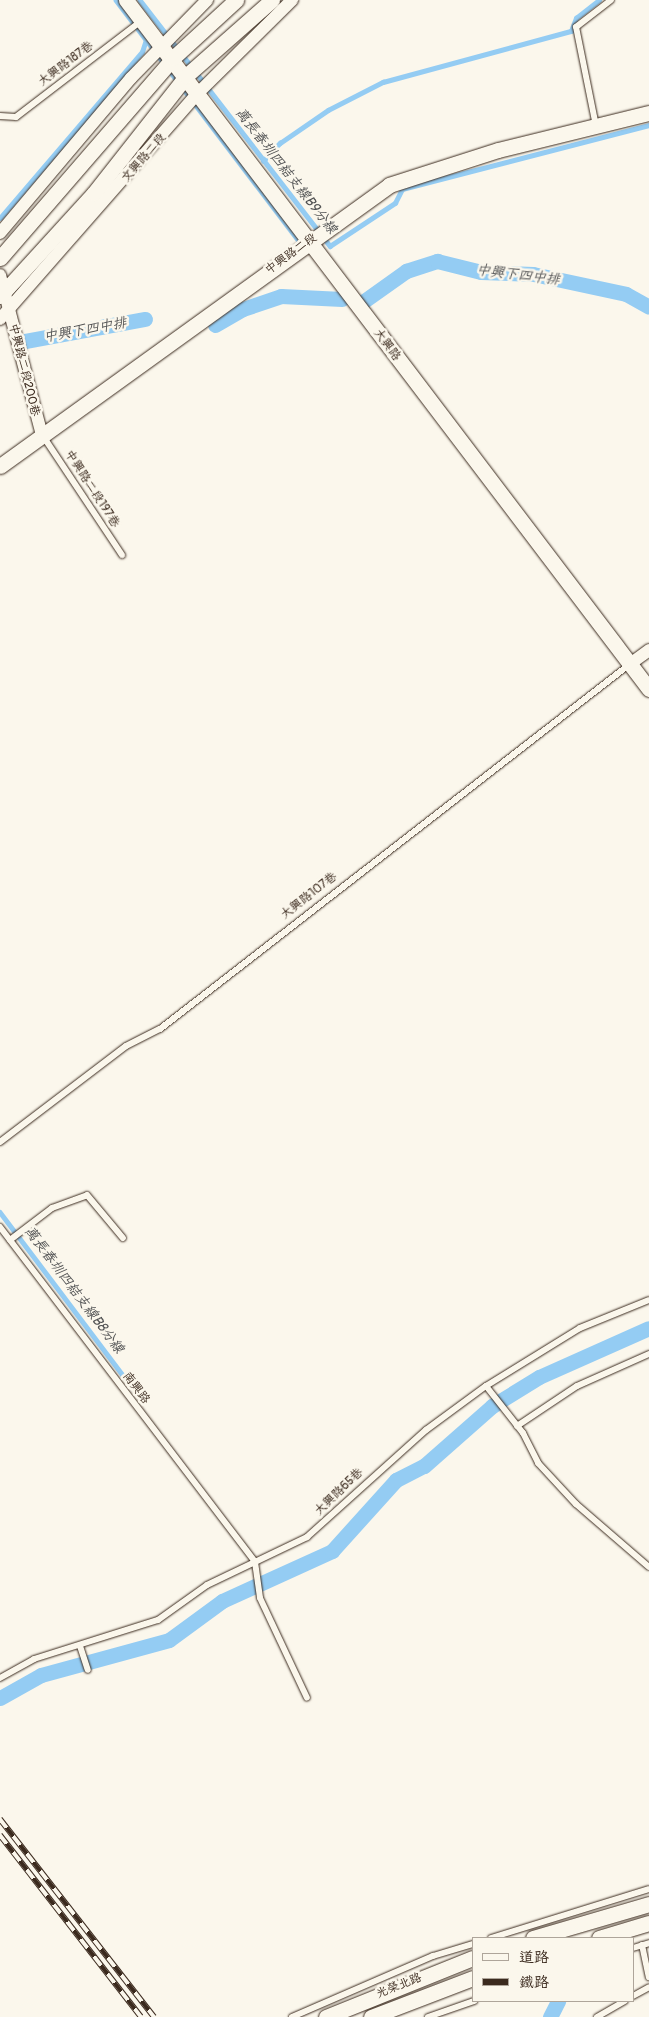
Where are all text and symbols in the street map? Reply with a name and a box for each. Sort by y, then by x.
street label: 大興路187巷 [36,39,96,89]
water label: 萬長春圳四結支線B9分線 [232,105,340,237]
street label: 文興路二段 [119,131,169,185]
street label: 中興路二段 [262,231,320,277]
water label: 中興下四中排 [475,262,561,288]
water label: 中興下四中排 [42,314,128,346]
street label: 中興路二段200巷 [6,322,42,418]
street label: 大興路 [370,326,404,364]
street label: 中興路二段197巷 [62,448,122,530]
street label: 大興路107巷 [278,870,340,922]
water label: 萬長春圳四結支線B8分線 [21,1223,127,1357]
street label: 南興路 [119,1369,153,1407]
street label: 大興路65巷 [312,1465,366,1519]
legend [472,1937,634,2002]
text: 道路 [519,1948,549,1967]
street label: 光榮北路 [374,1970,424,2002]
text: 鐵路 [519,1973,549,1992]

